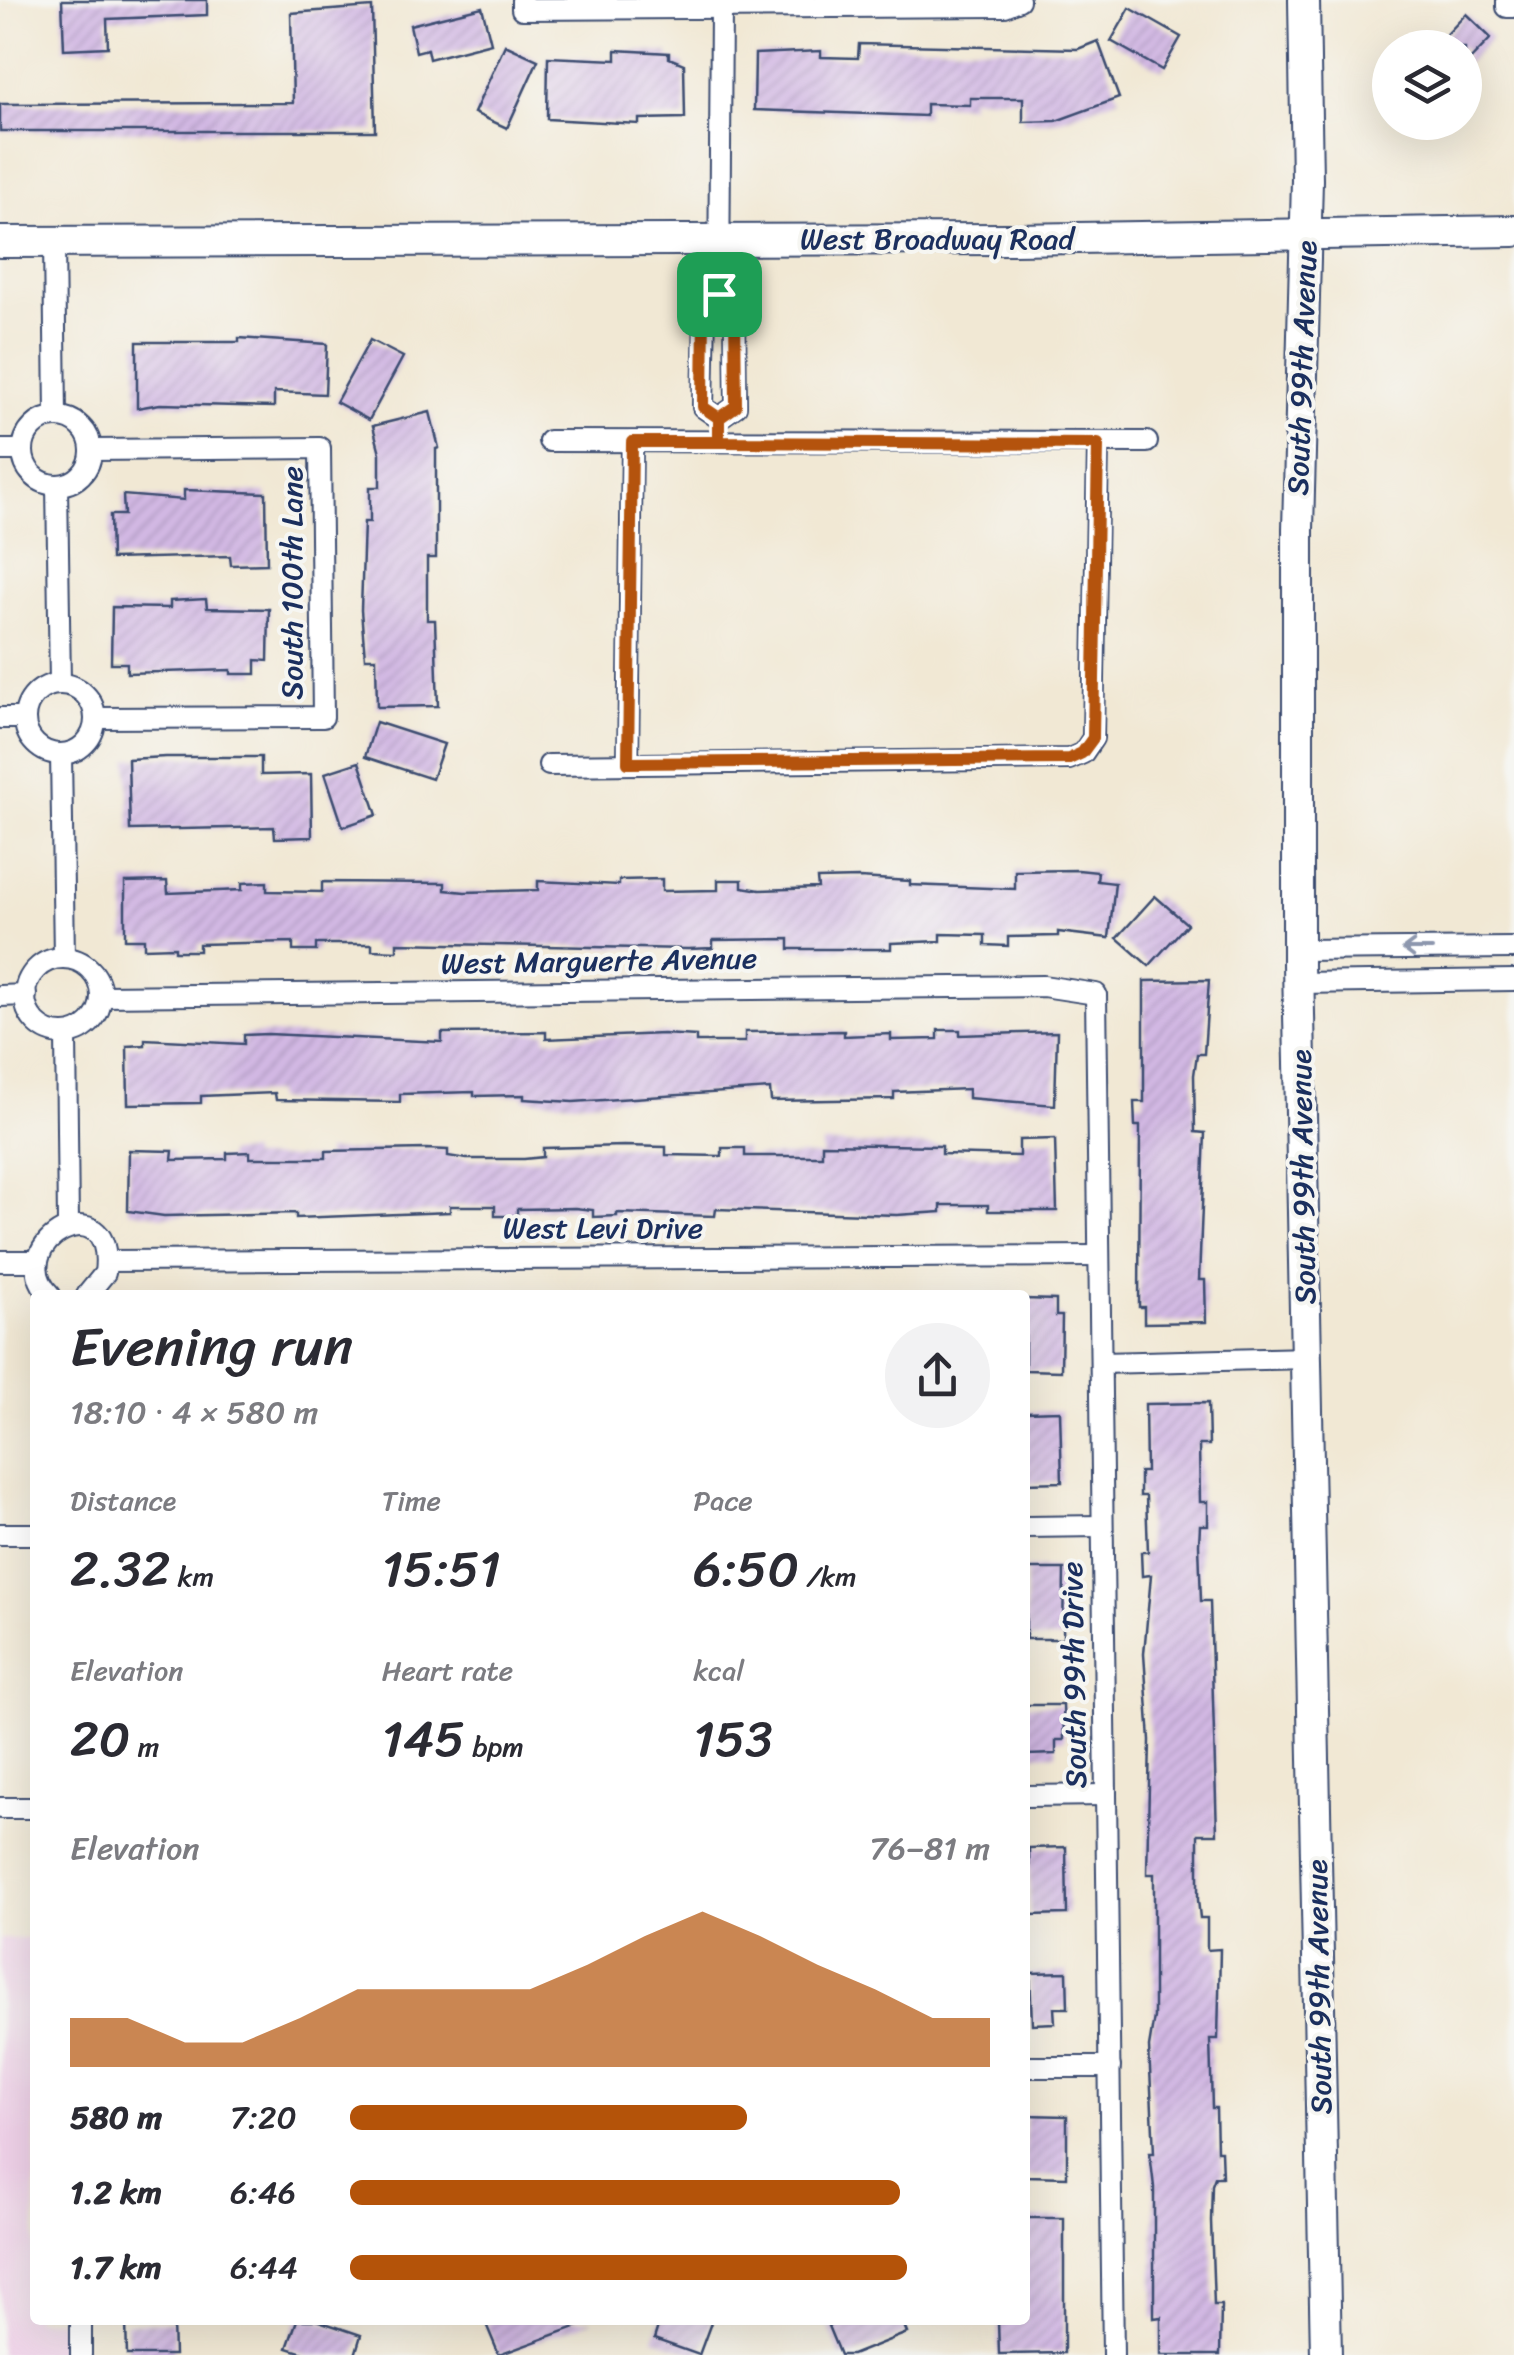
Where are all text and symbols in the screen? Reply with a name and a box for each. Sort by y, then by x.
map controls [1372,30,1482,140]
button: layers [1372,30,1482,140]
street label: West Broadway Road [800,212,1076,266]
street label: South 99th Avenue [1271,240,1333,496]
pin [677,252,762,337]
icon: arrive [692,267,747,322]
street label: South 100th Lane [265,466,319,700]
street label: West Marguerte Avenue [440,931,758,991]
one-way arrow [1401,940,1434,958]
street label: South 99th Avenue [1274,1049,1332,1305]
street label: West Levi Drive [503,1201,703,1255]
text: Evening run [70,1298,353,1395]
button: share [885,1323,990,1428]
text: 18:10 · 4 × 580 m [70,1384,318,1441]
text: Distance [70,1476,176,1525]
text: Time [382,1476,441,1525]
text: Pace [693,1476,753,1525]
text: 2.32 [70,1525,170,1614]
text: 15:51 [382,1525,501,1614]
text: 6:50 [693,1525,799,1614]
text: km [170,1552,214,1601]
text: /km [799,1552,857,1601]
street label: South 99th Drive [1045,1561,1103,1789]
text: Elevation [70,1646,183,1695]
text: Heart rate [382,1646,513,1695]
text: kcal [693,1646,744,1695]
text: 20 [70,1695,130,1784]
text: 145 [382,1695,465,1784]
text: 153 [693,1695,773,1784]
text: m [130,1722,159,1771]
text: bpm [465,1722,524,1771]
text: Elevation [70,1820,200,1877]
text: 76–81 m [869,1820,990,1877]
street label: South 99th Avenue [1290,1859,1348,2115]
text: 580 m [70,2089,162,2146]
text: 7:20 [230,2089,297,2146]
text: 1.2 km [70,2164,162,2221]
text: 6:46 [230,2164,296,2221]
text: 1.7 km [70,2239,162,2296]
text: 6:44 [230,2239,298,2296]

